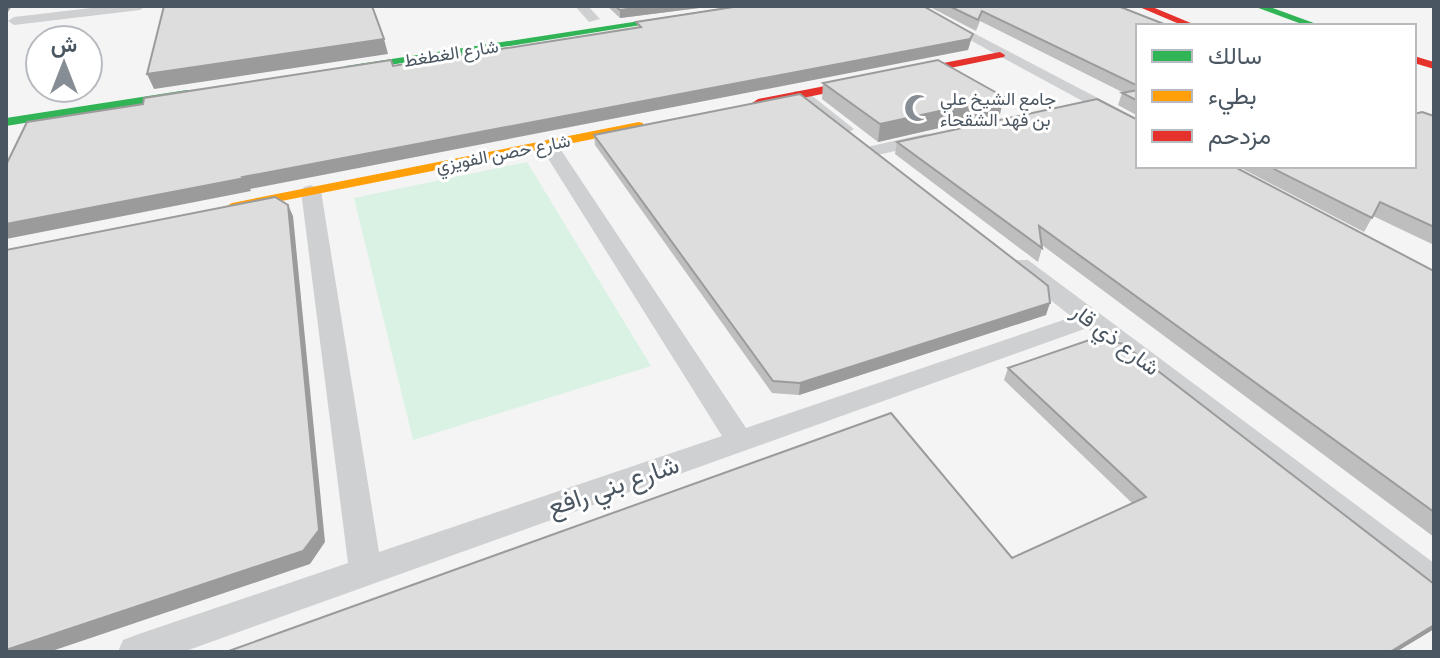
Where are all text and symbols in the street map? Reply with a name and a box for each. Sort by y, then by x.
north arrow [24,24,104,104]
legend [1136,24,1416,168]
text: ش [51,30,77,58]
street label: شارع الغطغط [402,34,500,73]
text: سالك [1208,40,1262,71]
text: بطيء [1208,80,1257,115]
place label: جامع الشيخ علي بن فهد الشقحاء [940,87,1056,131]
mosque icon: جامع الشيخ علي بن فهد الشقحاء [903,93,933,123]
text: مزدحم [1208,120,1271,152]
street label: شارع حصن الفويزي [434,129,573,181]
street label: شارع ذي قار [1063,296,1166,385]
street label: شارع بني رافع [543,447,685,528]

